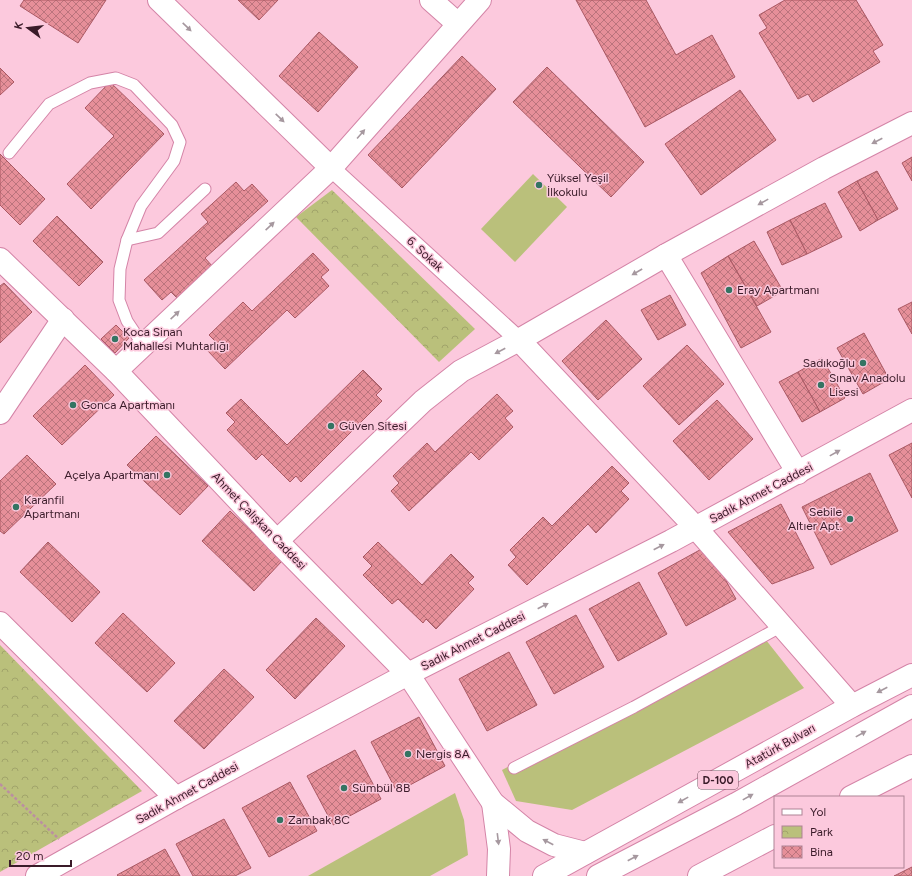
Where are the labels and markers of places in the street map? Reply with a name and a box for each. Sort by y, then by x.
place label: Yüksel Yeşil İlkokulu [547,171,608,199]
marker: Yüksel Yeşil İlkokulu [534,180,544,190]
place label: Eray Apartmanı [737,283,819,297]
marker: Eray Apartmanı [724,285,734,295]
place label: Koca Sinan Mahallesi Muhtarlığı [123,325,229,353]
marker: Koca Sinan Mahallesi Muhtarlığı [110,334,120,344]
place label: Sadıkoğlu [803,356,855,370]
marker: Sadıkoğlu [858,358,868,368]
place label: Sınav Anadolu Lisesi [829,371,905,399]
marker: Sınav Anadolu Lisesi [816,380,826,390]
place label: Gonca Apartmanı [81,398,175,412]
marker: Gonca Apartmanı [68,400,78,410]
place label: Güven Sitesi [339,419,407,433]
marker: Güven Sitesi [326,421,336,431]
place label: Açelya Apartmanı [64,468,159,482]
marker: Açelya Apartmanı [162,470,172,480]
place label: Karanfil Apartmanı [24,493,80,521]
marker: Karanfil Apartmanı [11,502,21,512]
place label: Sebile Altıer Apt. [788,505,842,533]
marker: Sebile Altıer Apt. [845,514,855,524]
place label: Nergis 8A [416,747,470,761]
marker: Nergis 8A [403,749,413,759]
place label: Sümbül 8B [352,781,410,795]
marker: Sümbül 8B [339,783,349,793]
place label: Zambak 8C [288,813,350,827]
marker: Zambak 8C [275,815,285,825]

